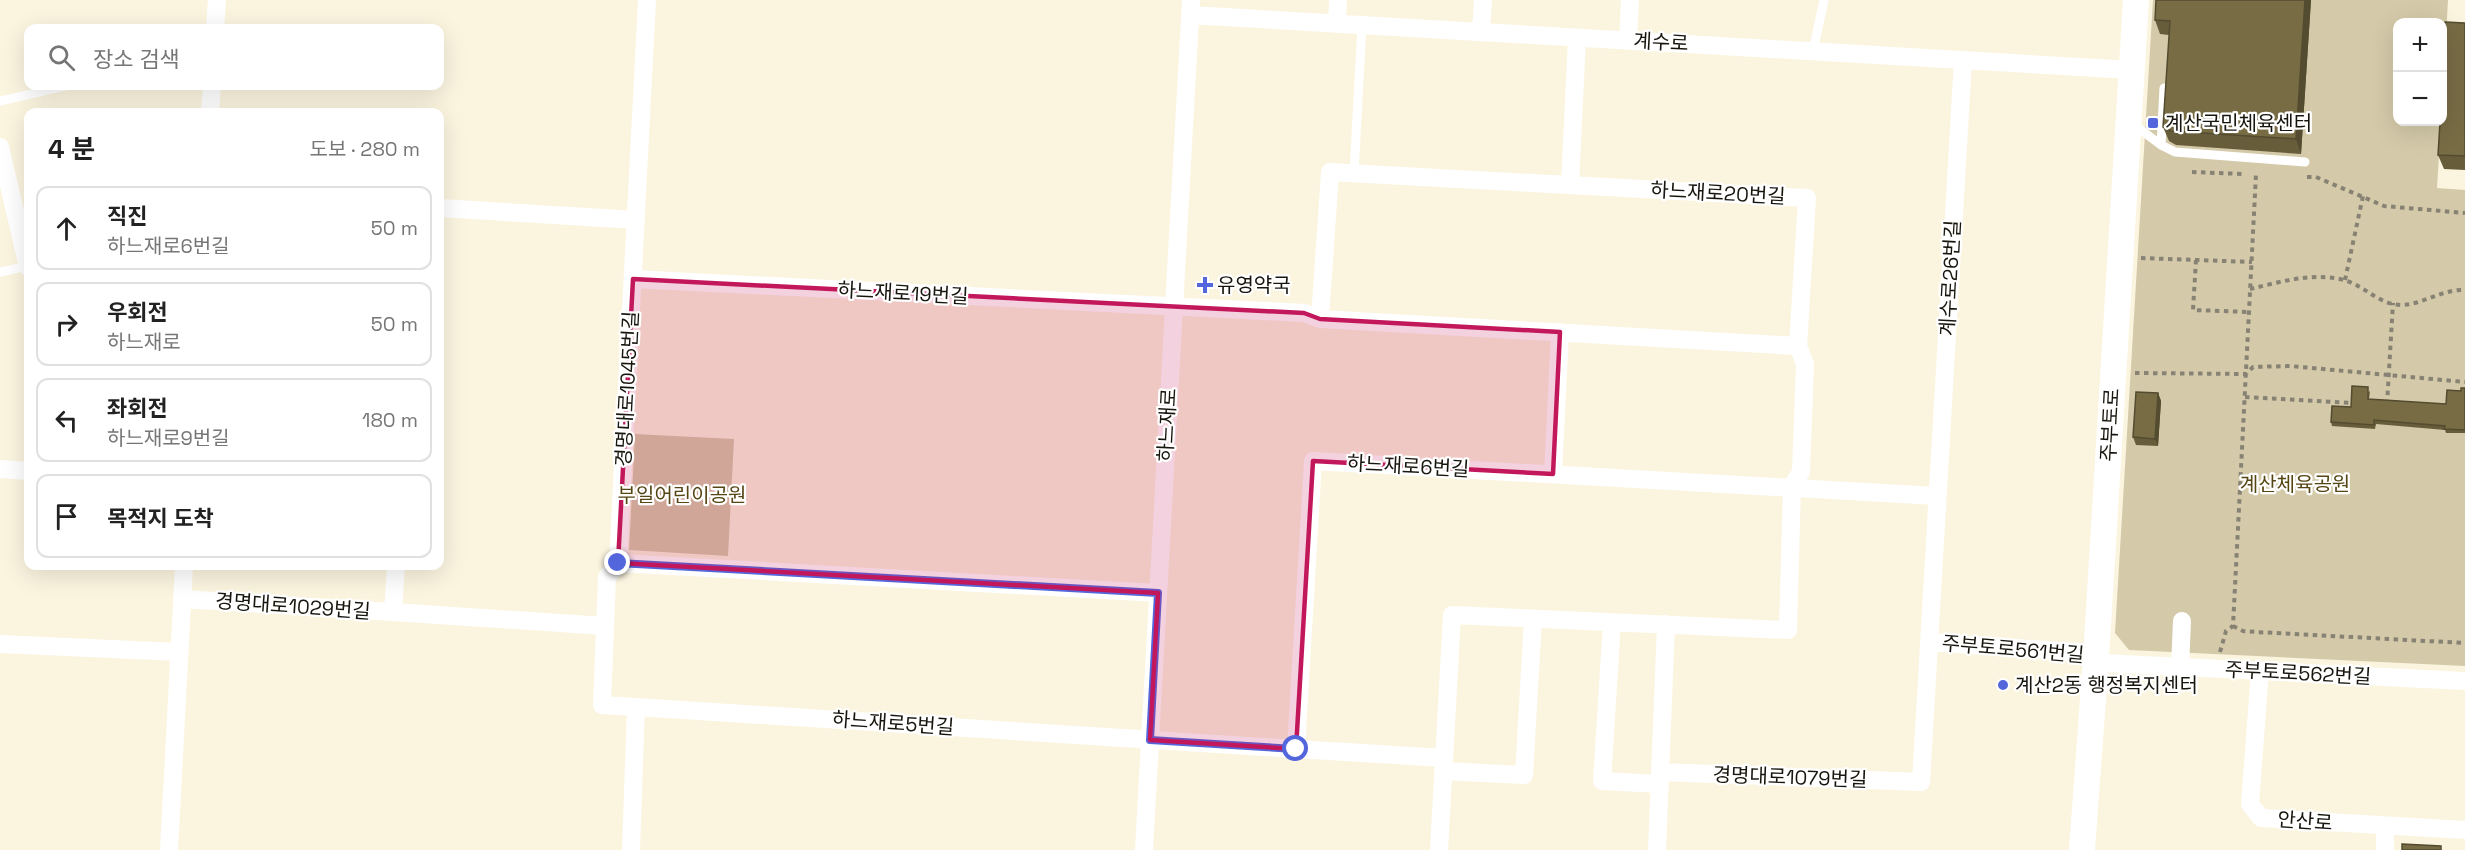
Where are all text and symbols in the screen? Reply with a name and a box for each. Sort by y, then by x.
map controls [2393,18,2447,126]
button: + [2393,18,2447,72]
search box [24,24,444,90]
street label: 계수로 [1633,28,1689,56]
icon: search [45,41,78,74]
text: 장소 검색 [93,45,180,73]
button: − [2393,72,2447,126]
place label: 계산국민체육센터 [2165,110,2312,136]
marker: 계산국민체육센터 [2146,116,2160,130]
text: 4 분 [48,132,95,166]
text: 도보 · 280 m [310,136,420,162]
street label: 하느재로20번길 [1650,176,1786,210]
text: 직진 [107,202,147,230]
icon: ahead [50,212,83,245]
text: 50 m [371,215,418,241]
street label: 계수로26번길 [1934,219,1966,337]
text: 하느재로6번길 [107,233,230,259]
place label: 유영약국 [1217,272,1291,298]
street label: 하느재로19번길 [837,277,969,309]
marker: 유영약국 [1198,278,1212,292]
text: 우회전 [107,298,168,326]
icon: right [50,308,83,341]
street label: 경명대로1045번길 [610,310,644,468]
text: 50 m [371,311,418,337]
text: 하느재로 [107,329,181,355]
street label: 하느재로 [1152,388,1182,462]
street label: 주부토로 [2095,388,2125,462]
text: 좌회전 [107,394,168,422]
icon: left [50,404,83,437]
text: 180 m [362,407,418,433]
text: 하느재로9번길 [107,425,230,451]
street label: 하느재로6번길 [1346,450,1470,482]
park label: 계산체육공원 [2240,471,2350,497]
park label: 부일어린이공원 [618,482,746,508]
icon: arrive [50,500,83,533]
text: 목적지 도착 [107,504,214,532]
route end [604,549,630,575]
street label: 경명대로1029번길 [214,588,372,624]
street label: 주부토로561번길 [1941,630,2085,668]
street label: 주부토로562번길 [2224,656,2372,690]
place label: 계산2동 행정복지센터 [2015,672,2198,698]
marker: 계산2동 행정복지센터 [1996,678,2010,692]
street label: 하느재로5번길 [831,706,955,740]
route start [1282,735,1308,761]
street label: 경명대로1079번길 [1712,761,1868,793]
street label: 안산로 [2277,806,2333,836]

